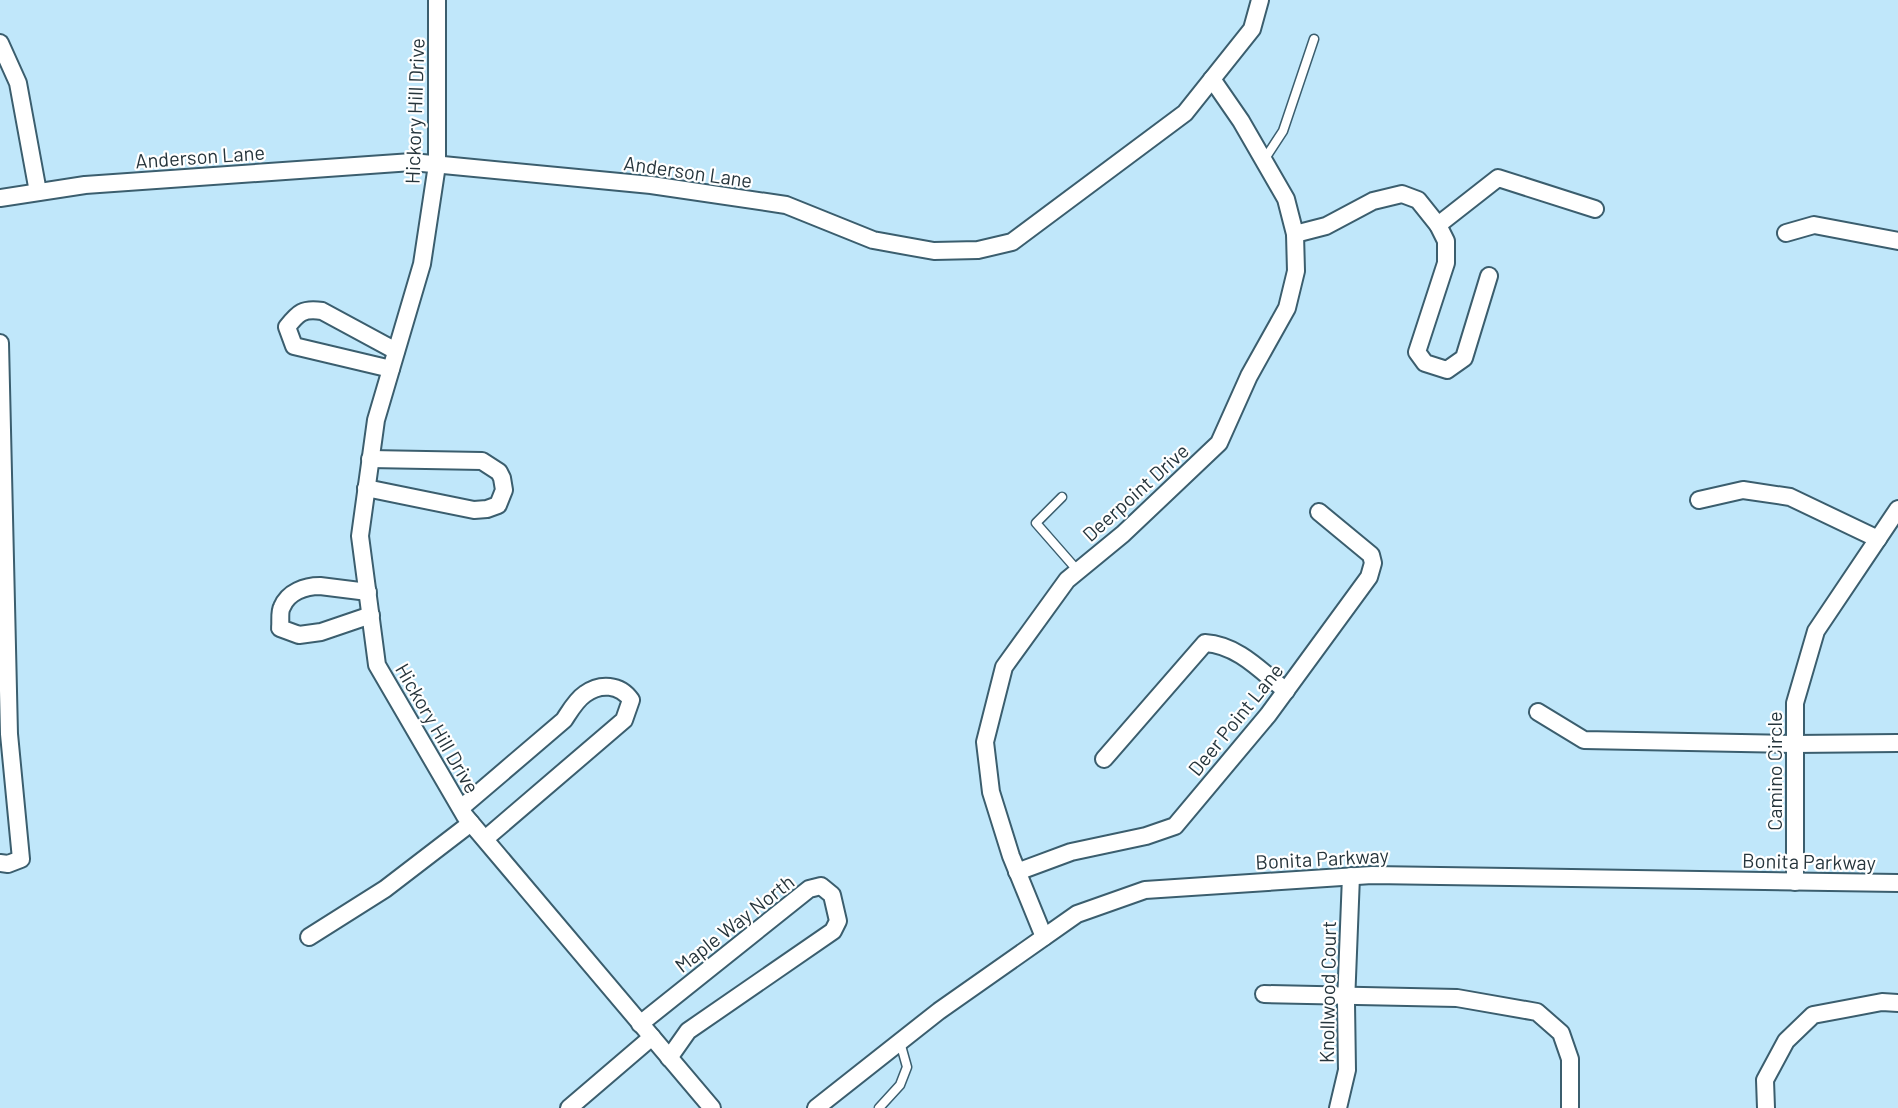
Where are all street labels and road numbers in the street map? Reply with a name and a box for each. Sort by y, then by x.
street label: Hickory Hill Drive [399,38,429,184]
street label: Anderson Lane [134,140,266,172]
street label: Anderson Lane [622,150,754,192]
street label: Deerpoint Drive [1077,438,1193,546]
street label: Deer Point Lane [1182,658,1288,780]
street label: Hickory Hill Drive [391,659,485,797]
street label: Camino Circle [1762,711,1786,831]
street label: Bonita Parkway [1255,843,1389,873]
street label: Bonita Parkway [1742,848,1876,874]
street label: Maple Way North [670,869,798,977]
street label: Knollwood Court [1314,921,1340,1063]

